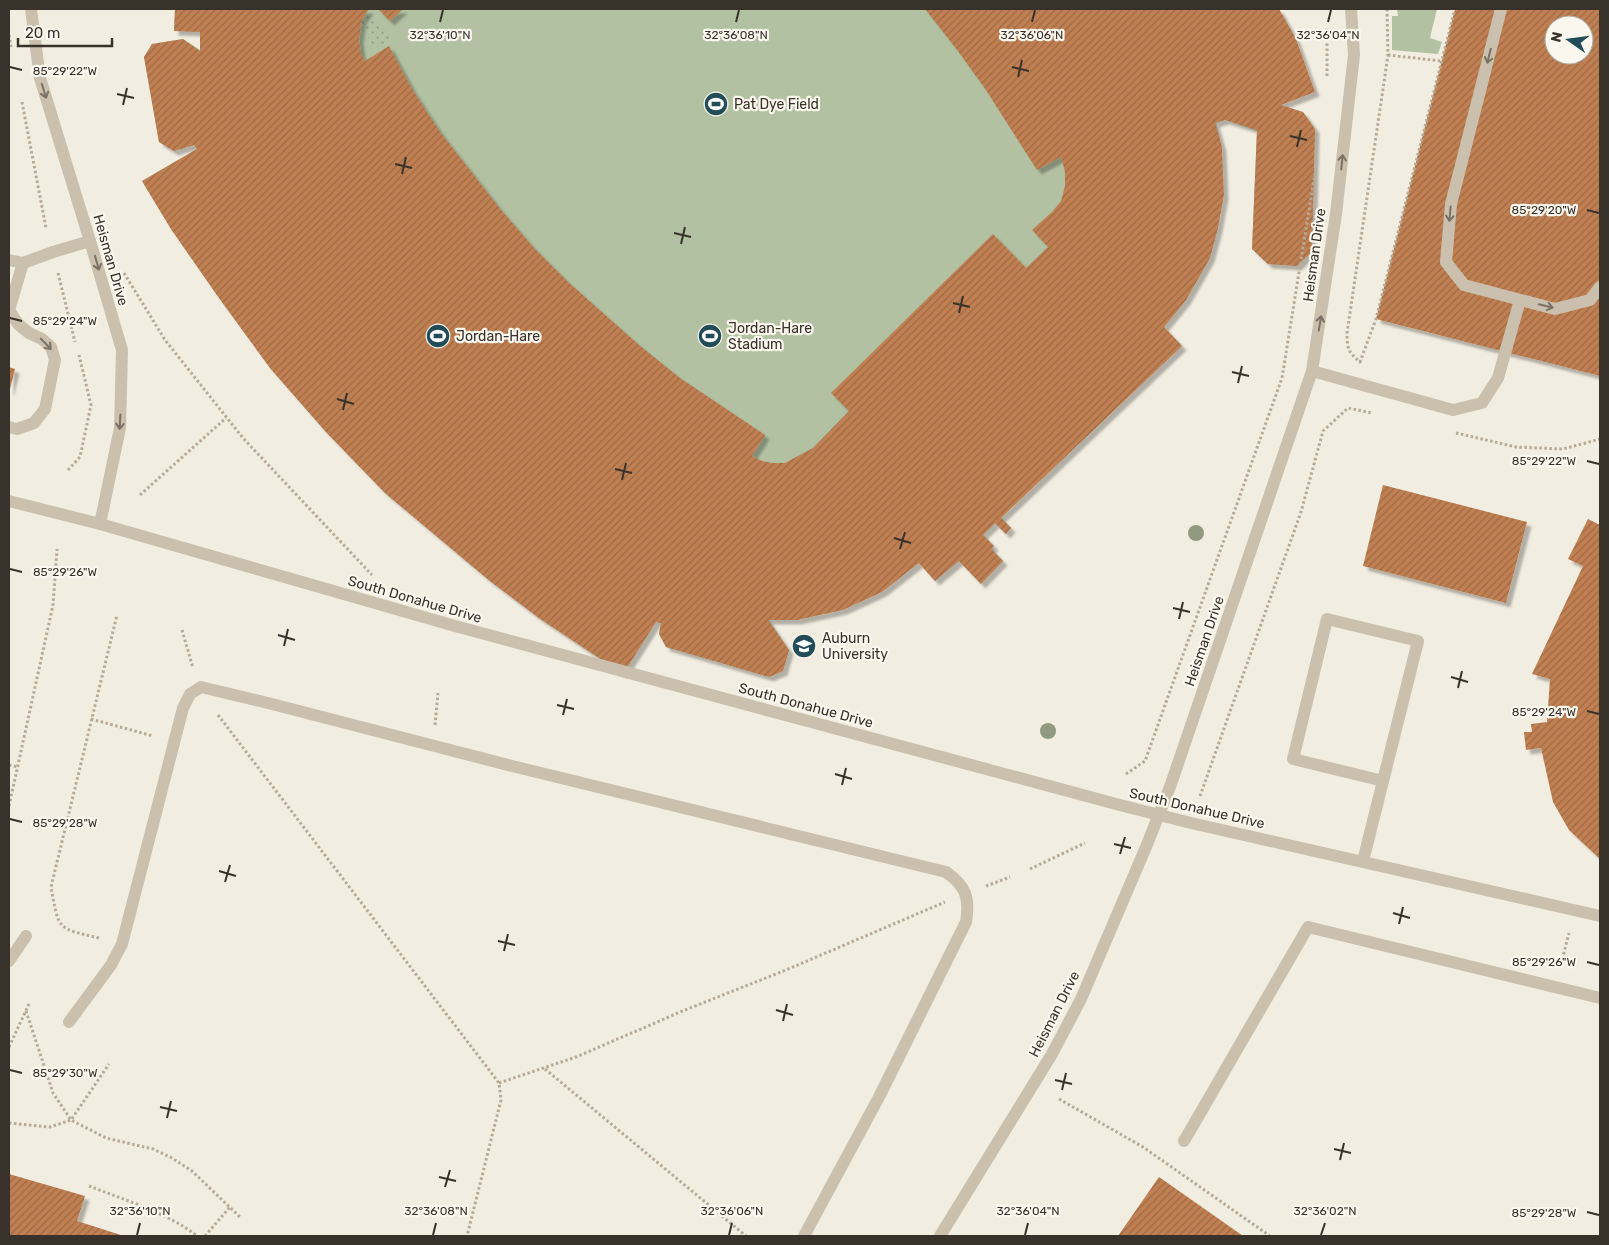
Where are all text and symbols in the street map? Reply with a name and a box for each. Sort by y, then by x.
scale bar [18,15,111,47]
north arrow [1544,15,1594,65]
text: 20 m [25,24,60,42]
text: 32°36'10"N [409,28,471,42]
text: 32°36'08"N [704,28,768,42]
text: 32°36'06"N [1001,28,1063,42]
text: 32°36'04"N [1296,28,1360,42]
text: N [1547,30,1566,44]
one-way arrow [1484,47,1493,63]
text: 85°29'22"W [33,64,98,78]
one-way arrow [40,83,50,99]
sports icon: Pat Dye Field [703,91,729,117]
place label: Pat Dye Field [734,96,819,113]
one-way arrow [1337,154,1347,170]
text: 85°29'20"W [1512,203,1577,217]
one-way arrow [1445,205,1455,221]
street label: Heisman Drive [1300,207,1329,303]
street label: Heisman Drive [89,213,132,308]
one-way arrow [92,255,102,271]
one-way arrow [1538,302,1554,312]
text: 85°29'24"W [33,314,98,328]
one-way arrow [1315,315,1325,331]
place label: Jordan-Hare Stadium [728,320,812,353]
sports icon: Jordan-Hare [425,323,451,349]
sports icon: Jordan-Hare Stadium [697,323,723,349]
place label: Jordan-Hare [456,328,540,345]
one-way arrow [40,337,52,350]
one-way arrow [115,414,124,430]
text: 85°29'22"W [1512,454,1577,468]
text: 85°29'26"W [33,565,97,579]
street label: South Donahue Drive [346,572,484,627]
street label: Heisman Drive [1181,594,1228,688]
place label: Auburn University [822,630,888,663]
school or university icon: Auburn University [791,633,817,659]
street label: South Donahue Drive [737,679,875,732]
text: 85°29'24"W [1512,705,1577,719]
street label: South Donahue Drive [1128,785,1266,832]
text: 85°29'28"W [33,816,98,830]
text: 85°29'26"W [1512,955,1576,969]
street label: Heisman Drive [1025,968,1083,1060]
text: 85°29'30"W [32,1066,98,1080]
text: 32°36'10"N [109,1204,171,1218]
text: 32°36'08"N [404,1204,468,1218]
text: 32°36'06"N [701,1204,763,1218]
text: 32°36'04"N [996,1204,1060,1218]
text: 32°36'02"N [1293,1204,1357,1218]
text: 85°29'28"W [1512,1206,1577,1220]

